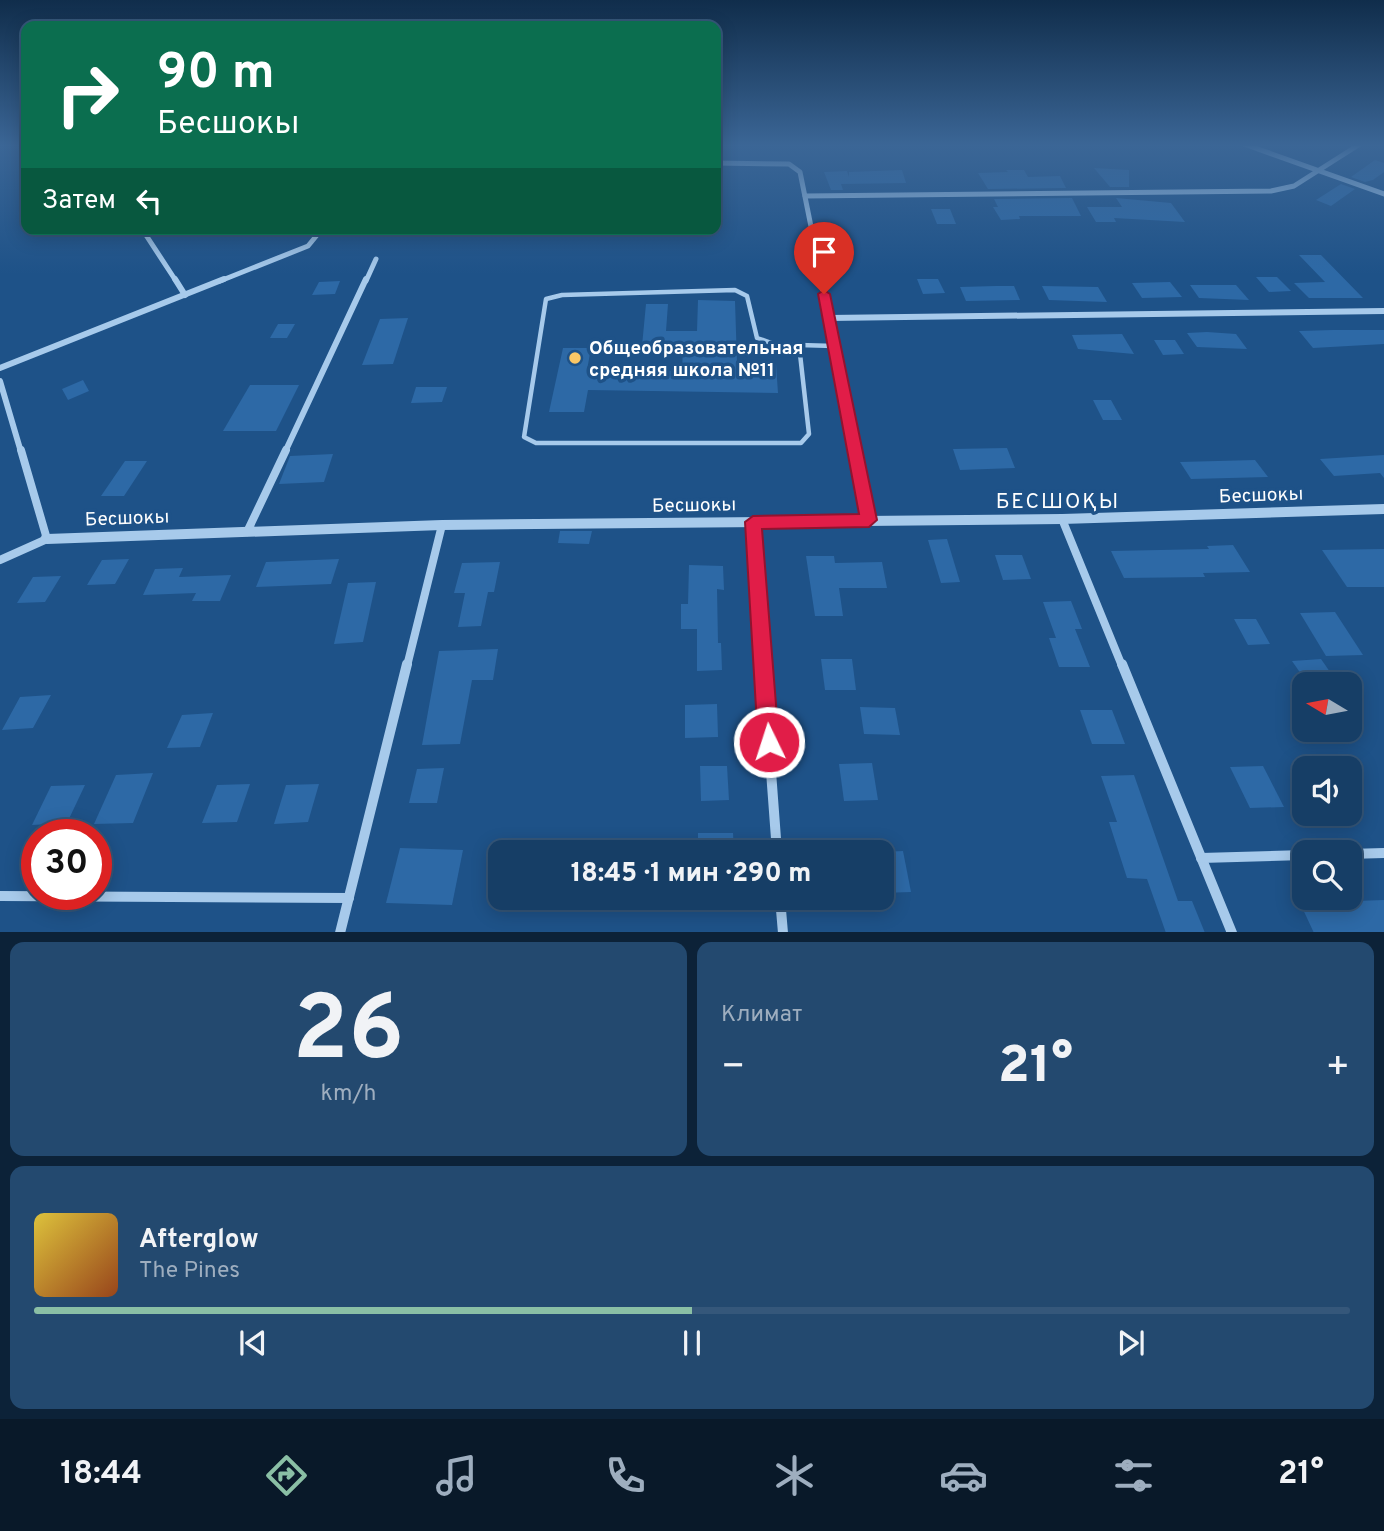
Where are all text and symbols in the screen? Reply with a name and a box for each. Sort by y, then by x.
text: 90 m [157,44,275,106]
icon: right [42,49,133,140]
text: Бесшокы [157,105,299,145]
icon: left [130,182,168,220]
text: Затем [42,185,116,218]
pin [794,222,854,294]
icon: arrive [805,233,843,271]
place label: Общеобразовательная средняя школа №11 [589,337,804,383]
marker: Общеобразовательная средняя школа №11 [567,350,583,366]
street label: Бесшокы [1218,483,1304,509]
district label: БЕСШОҚЫ [996,489,1120,516]
street label: Бесшокы [652,493,736,519]
street label: Бесшокы [84,506,170,532]
north arrow [1292,672,1362,742]
map controls [1292,672,1362,910]
position arrow [732,705,806,779]
button: sound [1292,756,1362,826]
speed limit sign: 30 [21,819,112,910]
button: search [1292,840,1362,910]
text: 18:45 · 1 мин · 290 m [571,858,811,891]
text: 26 [293,977,404,1092]
text: Климат [721,1001,802,1030]
text: 21° [998,1035,1073,1101]
text: − [721,1044,746,1093]
text: + [1325,1044,1350,1093]
text: km/h [321,1080,376,1109]
text: Afterglow [139,1224,259,1257]
text: The Pines [139,1257,240,1286]
icon: previous [234,1324,272,1362]
icon: pause [673,1324,711,1362]
icon: next [1112,1324,1150,1362]
icon: directions [262,1451,311,1500]
icon: music [432,1451,481,1500]
icon: phone [601,1451,650,1500]
icon: climate [770,1451,819,1500]
icon: car [939,1451,988,1500]
icon: filters [1109,1451,1158,1500]
text: 18:44 [60,1455,142,1495]
text: 21° [1278,1455,1324,1495]

